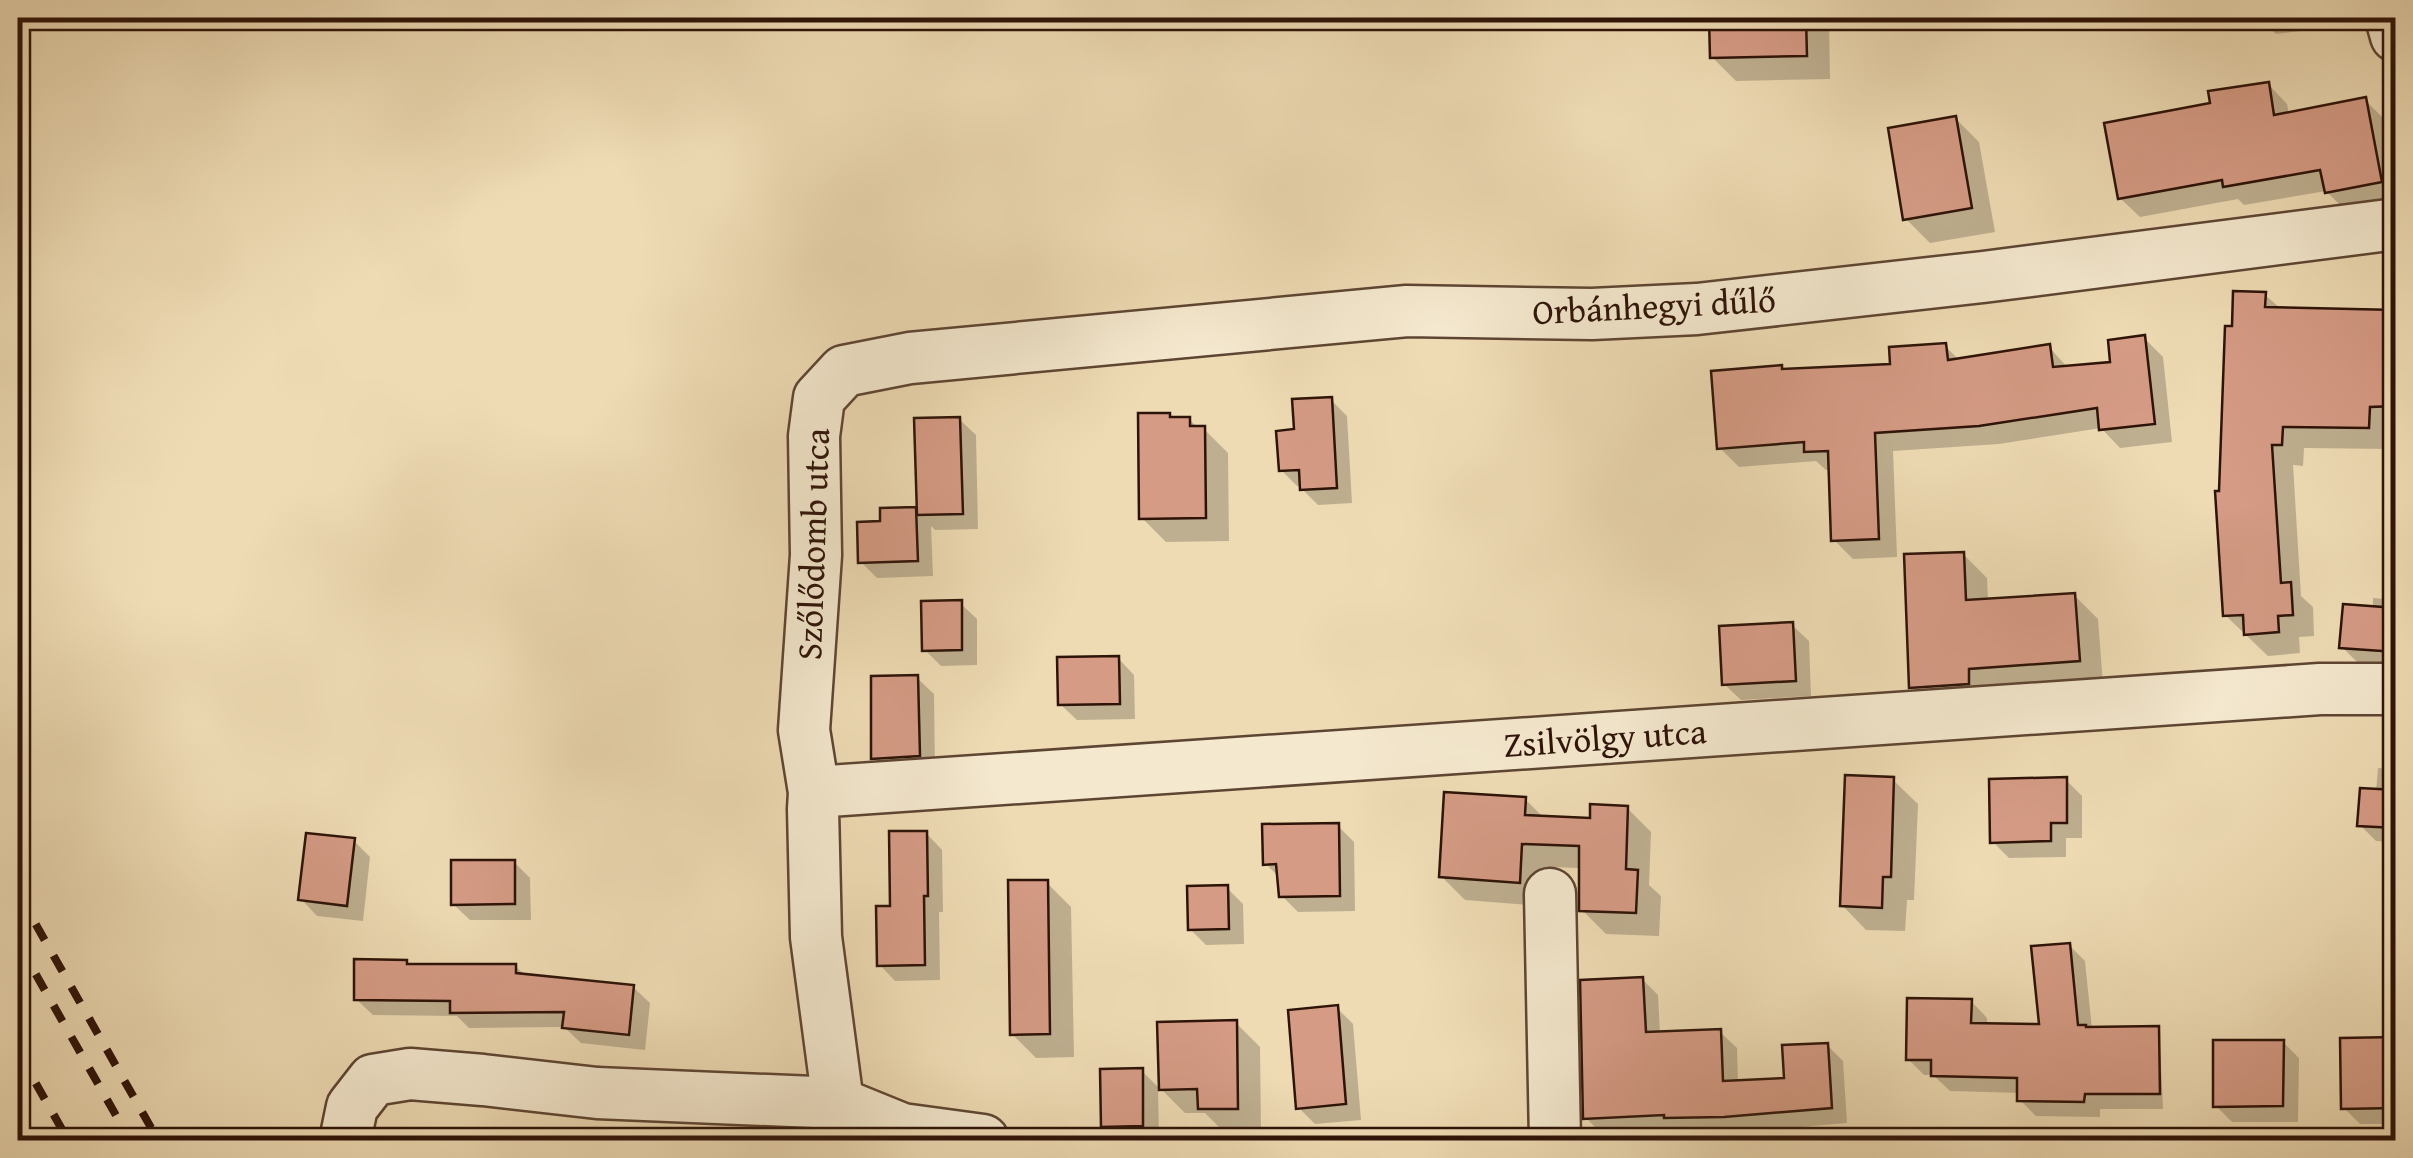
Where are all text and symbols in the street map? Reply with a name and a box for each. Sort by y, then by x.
street label: Orbánhegyi dűlő [1531,274,1777,337]
street label: Szőlődomb utca [783,427,842,661]
street label: Zsilvölgy utca [1502,705,1709,770]

